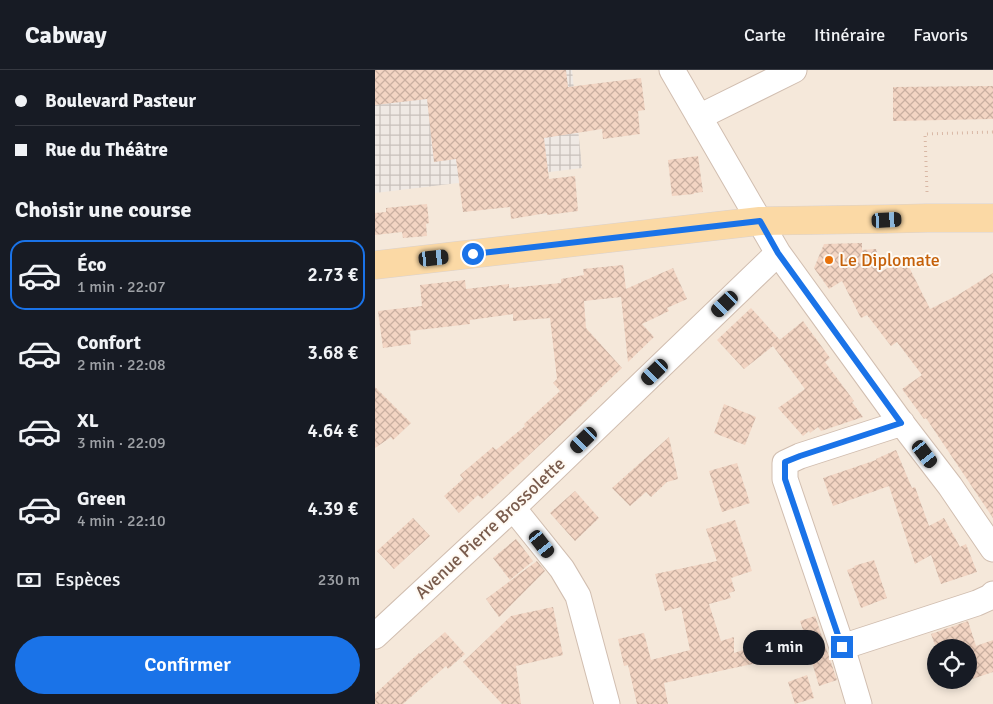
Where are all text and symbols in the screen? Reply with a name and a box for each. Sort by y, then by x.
text: Cabway [25,20,107,50]
text: Carte [744,24,786,46]
text: Itinéraire [814,24,885,46]
text: Favoris [913,24,968,46]
text: Boulevard Pasteur [45,89,196,113]
text: Rue du Théâtre [45,138,168,162]
text: Choisir une course [15,196,191,223]
car [871,212,902,228]
route start [462,243,484,265]
car [418,249,449,267]
place label: Le Diplomate [839,249,940,271]
icon: car [17,253,62,298]
text: Éco [77,253,107,277]
marker: Le Diplomate [823,254,835,266]
text: 2.73 € [308,263,358,287]
text: 1 min · 22:07 [77,277,166,297]
car [709,288,741,320]
icon: car [17,331,62,376]
text: Confort [77,331,141,355]
text: 3.68 € [308,341,358,365]
text: 2 min · 22:08 [77,355,166,375]
car [639,356,671,388]
icon: car [17,409,62,454]
text: XL [77,409,99,433]
text: 4.64 € [308,419,358,443]
car [568,424,600,456]
text: 3 min · 22:09 [77,433,166,453]
car [909,438,940,470]
street label: Avenue Pierre Brossolette [410,453,570,603]
icon: car [17,487,62,532]
text: Green [77,487,126,511]
text: 4.39 € [308,497,358,521]
text: 4 min · 22:10 [77,511,166,531]
car [526,528,557,560]
icon: cash [15,566,43,594]
text: Espèces [55,568,120,592]
text: 230 m [318,570,360,590]
callout: 1 min [742,630,825,664]
button: Confirmer [15,636,360,694]
route end [831,636,853,658]
text: 1 min [765,637,803,657]
map controls [927,639,977,689]
button: locate [927,639,977,689]

